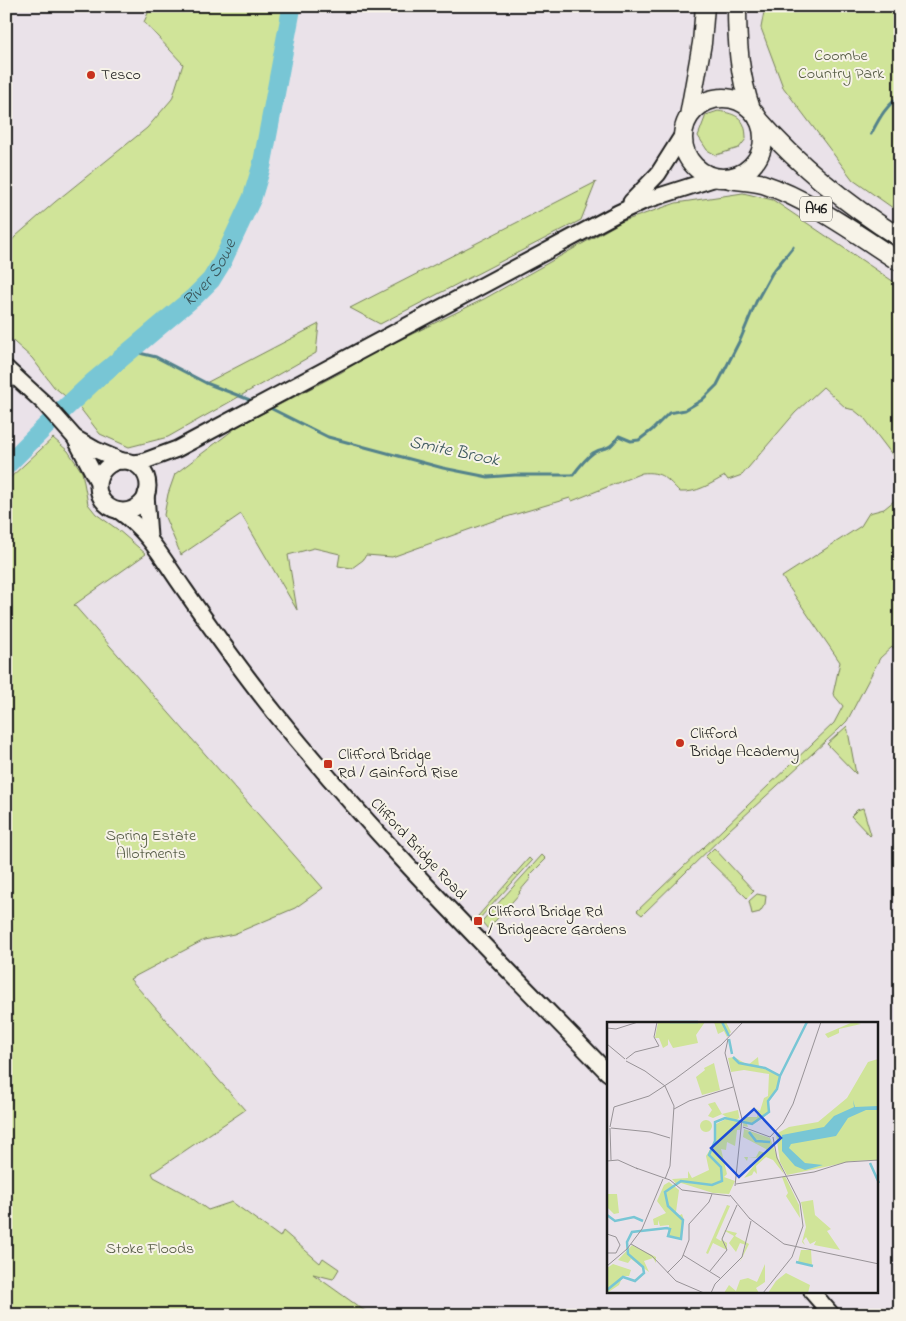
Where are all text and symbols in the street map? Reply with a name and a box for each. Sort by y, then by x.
park label: Coombe Country Park [798,44,885,86]
place label: Tesco [101,63,141,87]
marker: Tesco [85,69,97,81]
road number: A46 [800,196,832,222]
water label: River Sowe [177,234,244,314]
water label: Smite Brook [407,430,502,474]
place label: Clifford Bridge Academy [689,722,799,764]
marker: Clifford Bridge Academy [674,737,686,749]
place label: Clifford Bridge Rd / Gainford Rise [338,743,459,785]
marker: Clifford Bridge Rd / Gainford Rise [322,758,334,770]
street label: Clifford Bridge Road [364,793,472,905]
park label: Spring Estate Allotments [106,824,197,866]
place label: Clifford Bridge Rd / Bridgeacre Gardens [488,900,627,942]
marker: Clifford Bridge Rd / Bridgeacre Gardens [472,915,484,927]
inset map [607,1022,878,1294]
park label: Stoke Floods [106,1237,194,1261]

